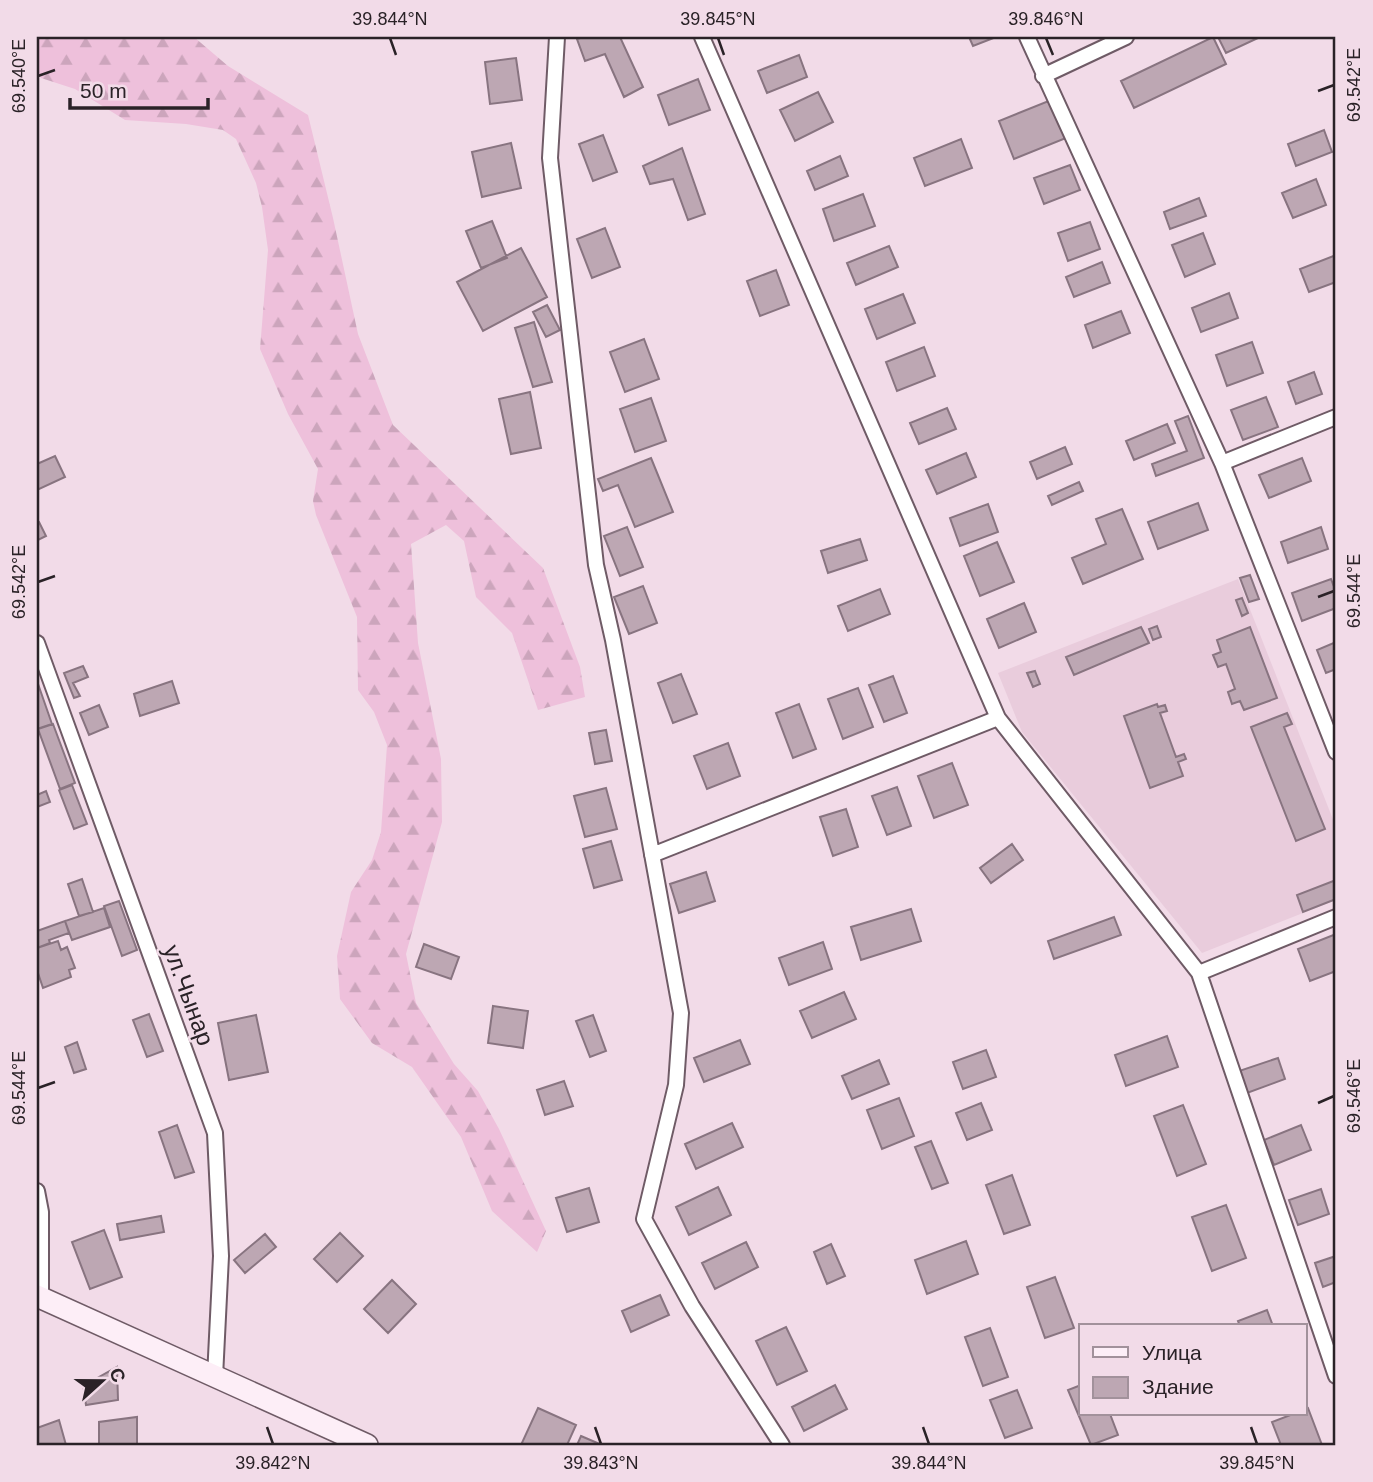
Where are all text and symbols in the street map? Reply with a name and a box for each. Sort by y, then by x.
text: 39.844°N [352,9,428,29]
text: 39.845°N [680,9,756,29]
text: 39.846°N [1008,9,1084,29]
text: 69.540°E [9,39,29,113]
text: 69.542°E [1344,48,1364,122]
scale bar [70,66,208,110]
text: 50 m [80,79,127,102]
text: 69.542°E [9,545,29,619]
text: 69.544°E [1344,554,1364,628]
street label: ул.Чынар [158,941,220,1049]
text: 69.544°E [9,1051,29,1125]
text: 69.546°E [1344,1059,1364,1133]
legend [1079,1324,1306,1416]
text: Улица [1142,1341,1202,1364]
north arrow [66,1346,136,1416]
text: С [105,1365,130,1386]
text: Здание [1142,1375,1214,1398]
text: 39.842°N [235,1453,311,1473]
text: 39.843°N [563,1453,639,1473]
text: 39.844°N [891,1453,967,1473]
text: 39.845°N [1219,1453,1295,1473]

